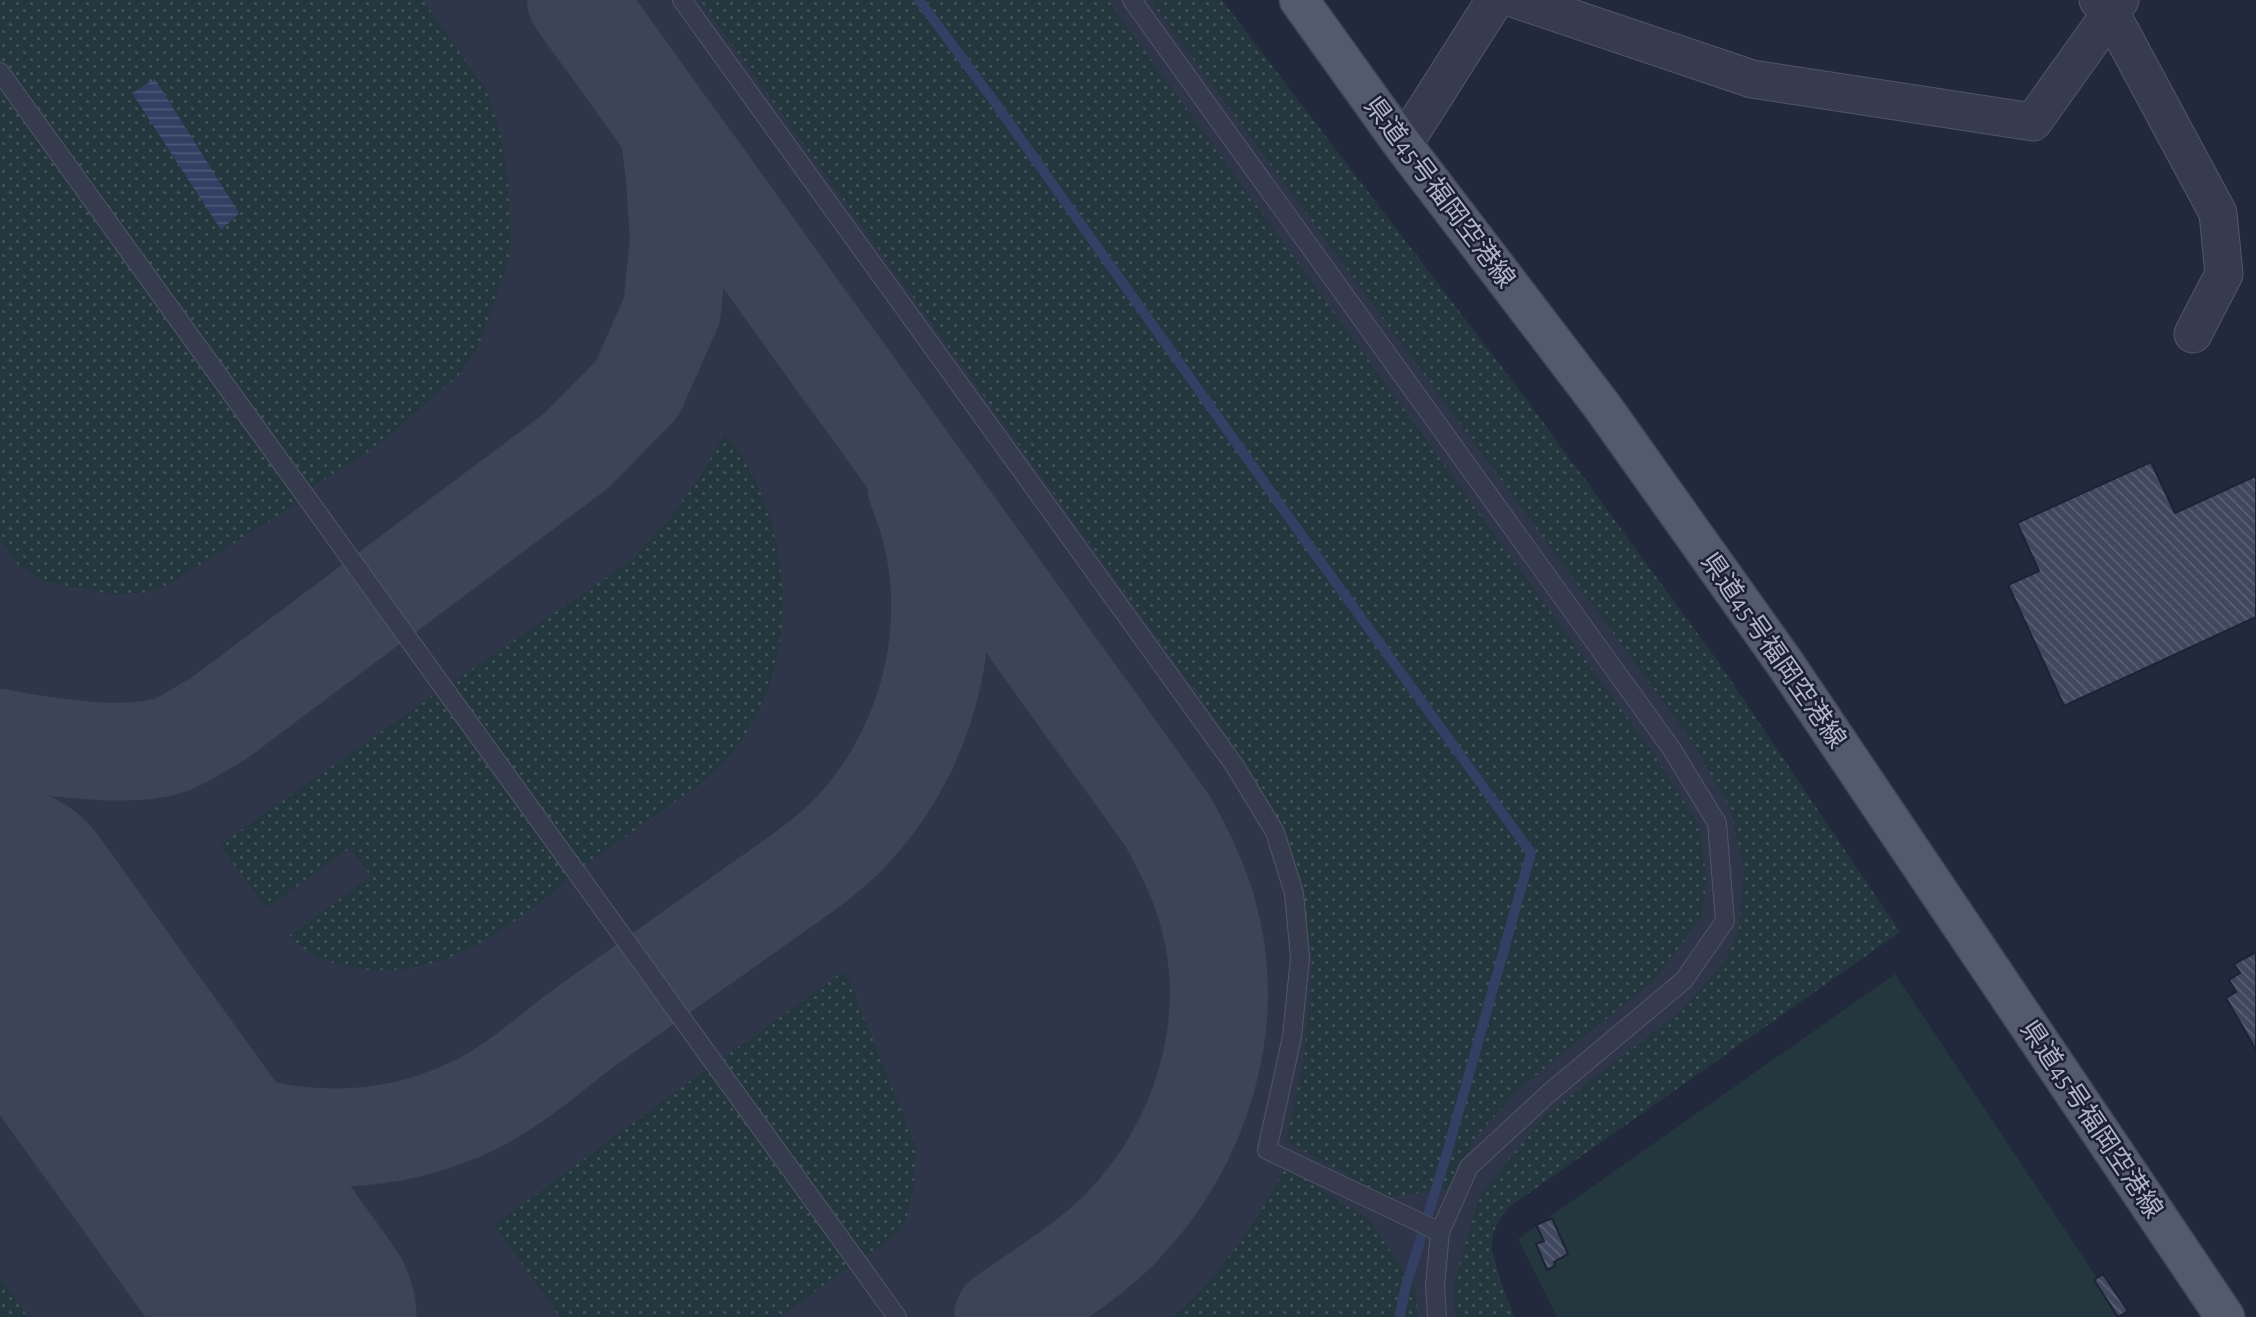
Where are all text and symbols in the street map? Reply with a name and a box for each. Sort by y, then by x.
street label: 県道45号福岡空港線 [1359,92,1520,293]
street label: 県道45号福岡空港線 [1696,548,1851,753]
street label: 県道45号福岡空港線 [2016,1016,2167,1223]

